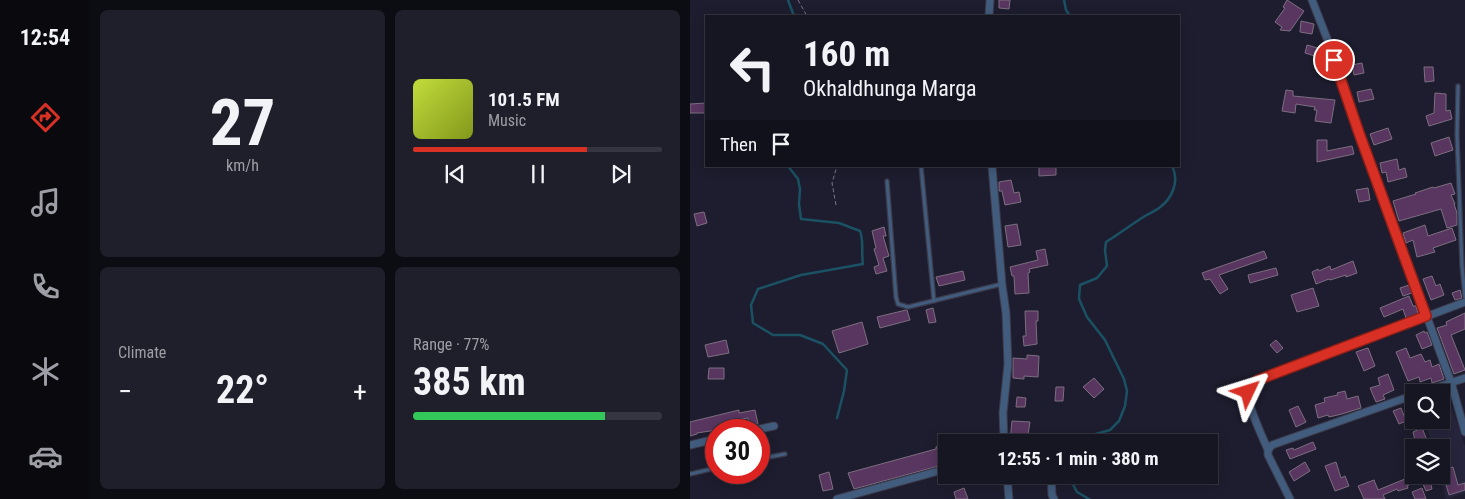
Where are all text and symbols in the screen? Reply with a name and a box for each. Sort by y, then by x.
text: 12:54 [20,25,70,50]
text: 160 m [803,34,890,75]
icon: left [720,35,785,100]
pin [1313,39,1355,81]
icon: arrive [1320,46,1348,74]
text: Okhaldhunga Marga [803,76,977,101]
text: 27 [210,85,275,161]
text: 101.5 FM [488,88,560,111]
icon: directions [28,100,63,135]
text: Music [488,111,526,130]
icon: arrive [767,130,795,158]
text: Then [720,133,757,156]
text: km/h [226,156,259,175]
icon: previous [441,160,469,188]
icon: pause [524,160,552,188]
icon: next [607,160,635,188]
icon: music [28,185,63,220]
icon: phone [28,269,63,304]
text: Range · 77% [413,335,489,354]
text: Climate [118,343,166,362]
icon: climate [28,354,63,389]
text: 385 km [413,360,526,404]
position arrow [1221,365,1273,417]
text: 22° [216,368,269,412]
text: − [118,375,132,408]
text: + [353,375,367,408]
map controls [1405,384,1450,484]
button: search [1405,384,1450,429]
speed limit sign: 30 [705,419,770,484]
icon: car [28,439,63,474]
button: layers [1405,439,1450,484]
text: 12:55 · 1 min · 380 m [997,447,1159,470]

